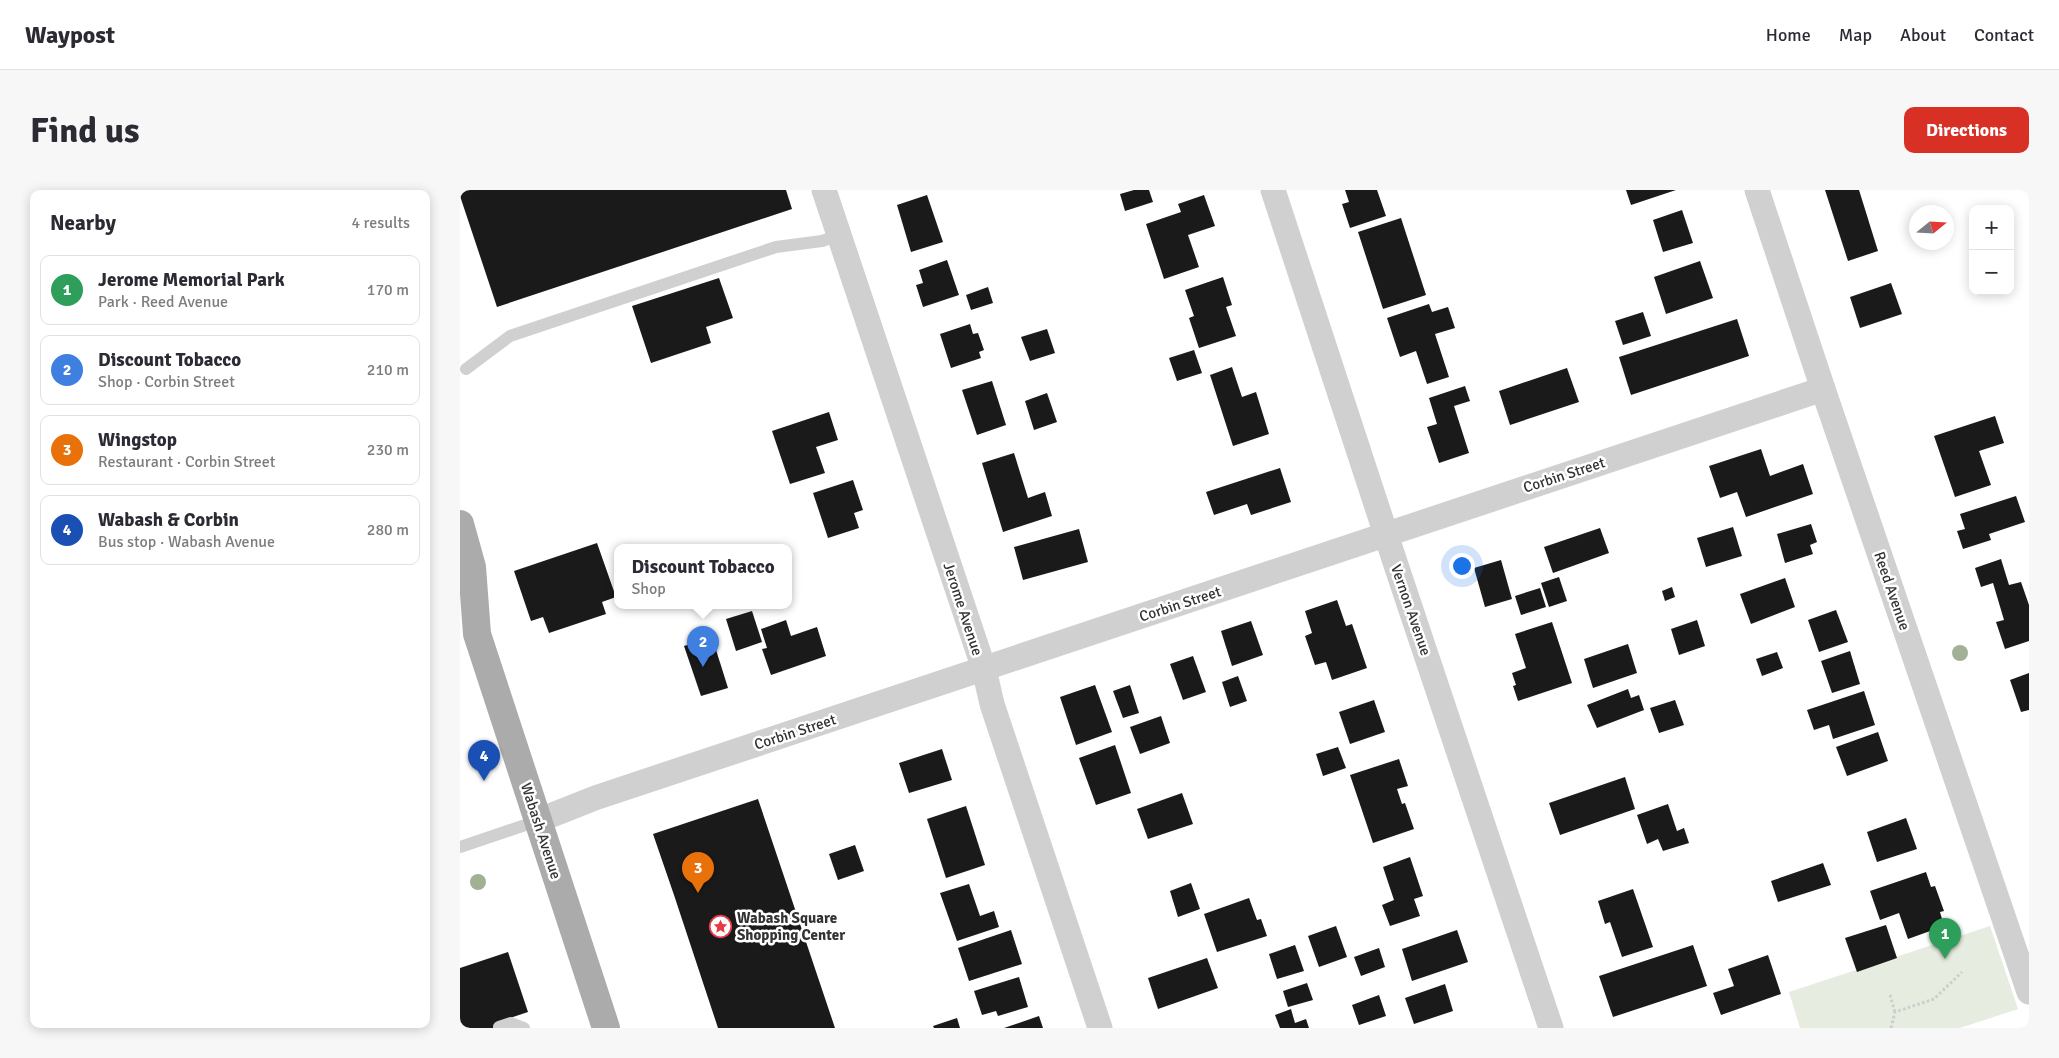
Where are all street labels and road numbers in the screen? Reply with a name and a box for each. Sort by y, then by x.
street label: Corbin Street [1521,453,1607,497]
street label: Reed Avenue [1870,549,1914,633]
street label: Jerome Avenue [939,560,987,658]
street label: Vernon Avenue [1387,562,1435,658]
street label: Corbin Street [1137,582,1223,626]
street label: Corbin Street [752,710,838,754]
street label: Wabash Avenue [517,781,565,881]

